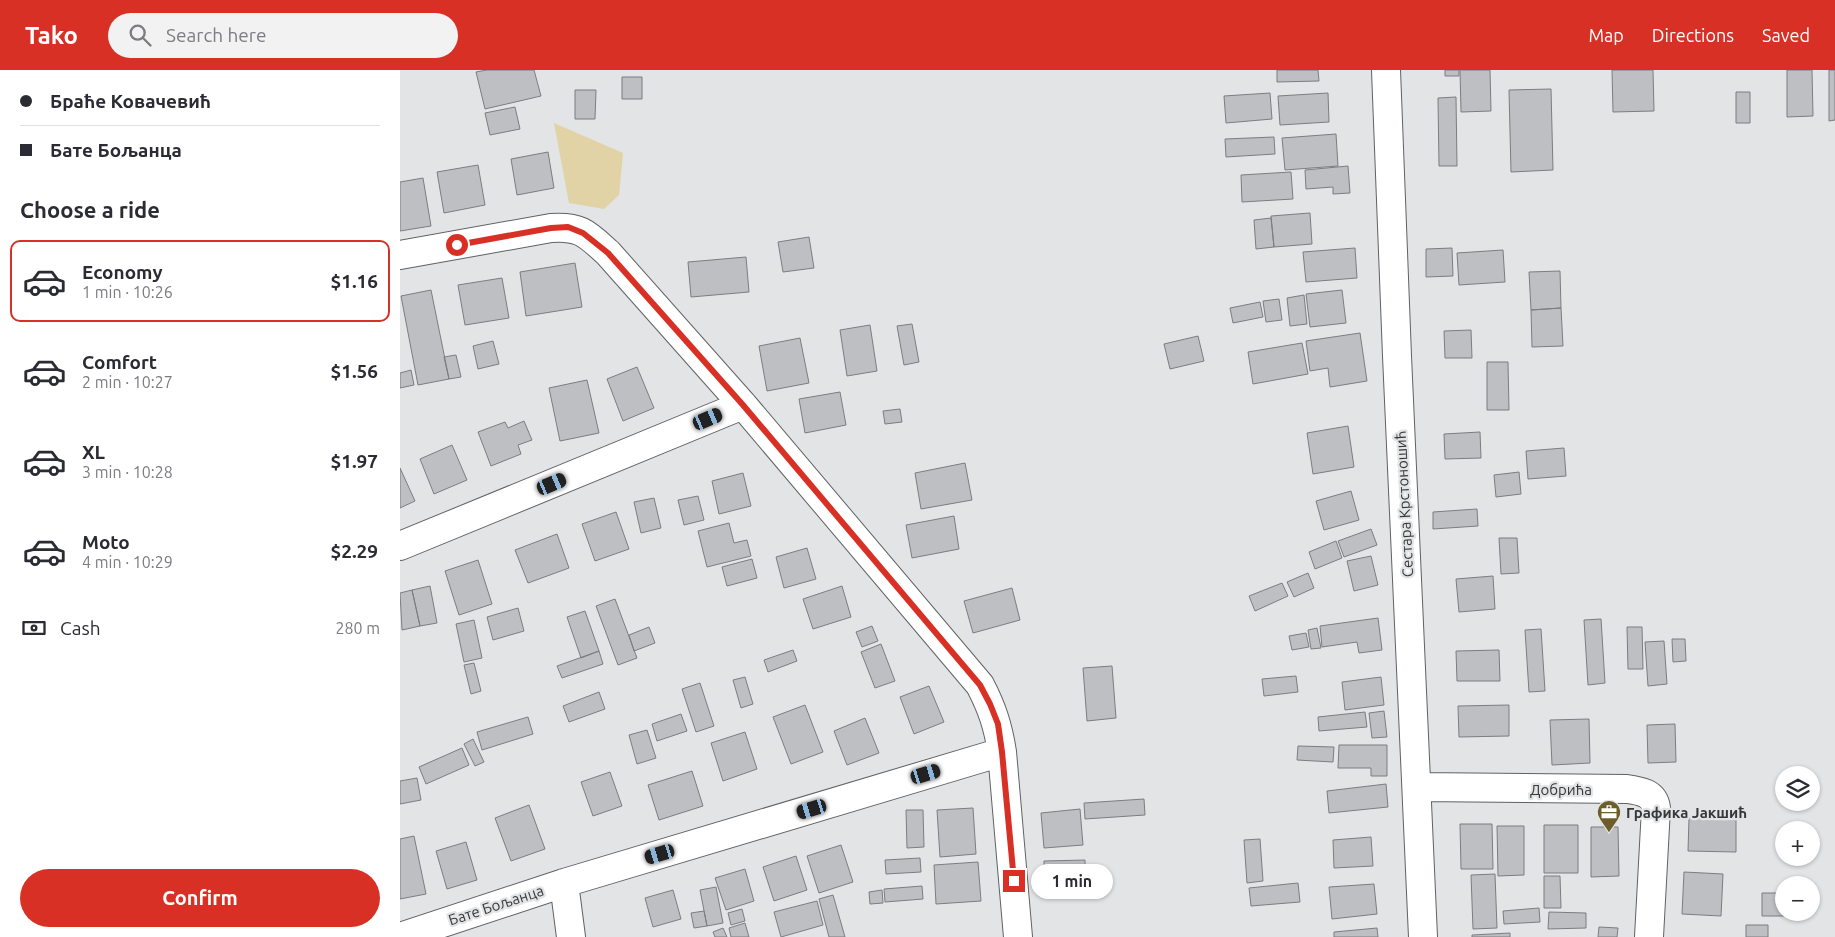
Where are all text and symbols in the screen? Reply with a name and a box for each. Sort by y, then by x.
search box [108,13,458,58]
icon: search [126,21,154,49]
text: Tako [25,22,78,49]
text: Search here [166,24,266,46]
text: Map [1588,25,1624,45]
text: Directions [1652,25,1734,45]
text: Saved [1762,25,1810,45]
text: Браће Ковачевић [50,90,211,112]
text: Бате Бољанца [50,139,182,161]
text: Choose a ride [20,197,160,222]
route start [446,234,468,256]
icon: car [22,259,67,304]
text: Economy [82,261,163,283]
text: $1.16 [330,270,378,292]
text: 1 min · 10:26 [82,283,173,301]
icon: car [22,349,67,394]
text: Comfort [82,351,157,373]
text: $1.56 [330,360,378,382]
text: 2 min · 10:27 [82,373,173,391]
car [691,406,724,432]
street label: Сестара Крстоношић [1392,430,1416,578]
icon: car [22,439,67,484]
text: XL [82,441,105,463]
text: $1.97 [330,450,378,472]
text: 3 min · 10:28 [82,463,173,481]
car [535,471,568,497]
icon: car [22,529,67,574]
text: Moto [82,531,130,553]
text: $2.29 [330,540,378,562]
text: 4 min · 10:29 [82,553,173,571]
icon: cash [20,614,48,642]
text: Cash [60,617,101,639]
text: 280 m [335,619,380,637]
car [909,762,942,786]
map controls [1775,766,1820,921]
button: layers [1775,766,1820,811]
street label: Добрића [1530,781,1592,798]
car [795,797,828,821]
office icon: Графика Јакшић [1596,799,1622,833]
place label: Графика Јакшић [1626,804,1747,821]
button: + [1775,821,1820,866]
car [643,842,676,866]
callout: 1 min [1032,864,1114,898]
button: Confirm [20,869,380,927]
route end [1003,870,1025,892]
text: 1 min [1052,872,1092,890]
button: − [1775,876,1820,921]
street label: Бате Бољанца [446,882,546,928]

